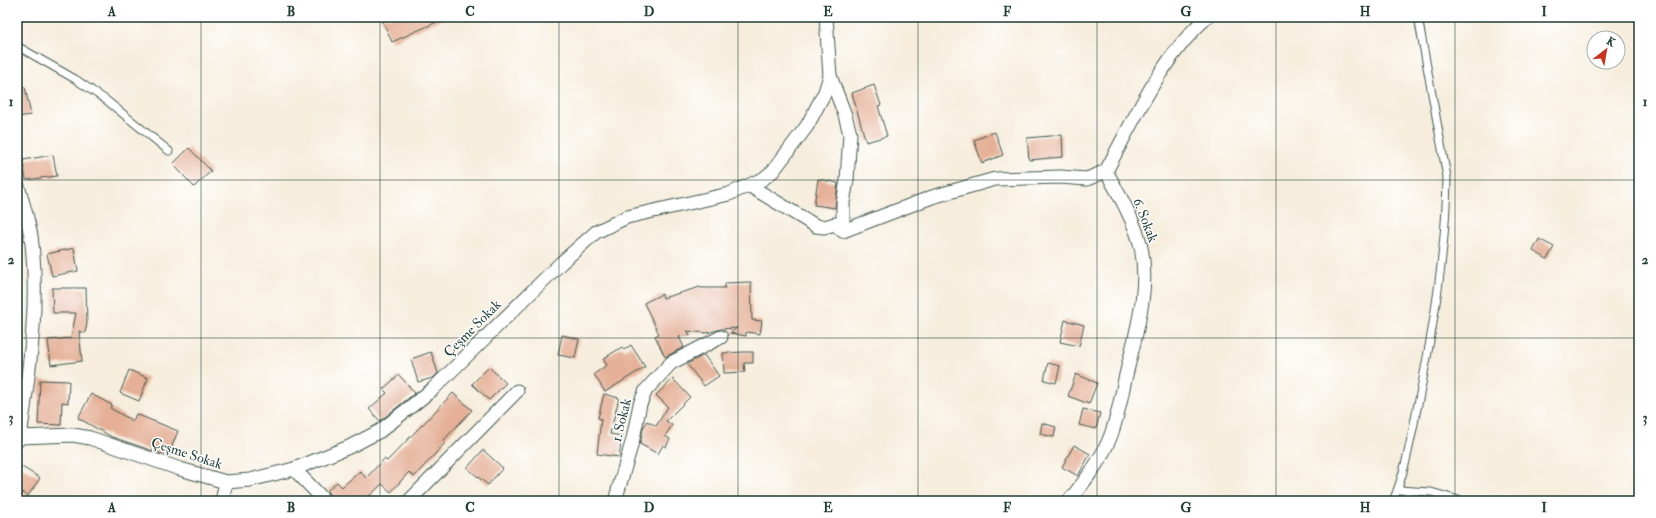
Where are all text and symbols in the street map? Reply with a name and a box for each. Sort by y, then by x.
text: A [107,4,117,20]
text: B [287,4,295,20]
text: C [465,4,475,20]
text: D [644,4,655,20]
text: E [823,4,833,20]
text: F [1003,4,1012,20]
text: G [1181,4,1192,20]
text: H [1360,4,1371,20]
text: I [1541,4,1547,20]
north arrow [1586,30,1626,70]
text: K [1604,34,1619,50]
text: 1 [9,94,14,110]
text: 1 [1643,94,1648,110]
street label: 6. Sokak [1129,196,1162,245]
text: 2 [8,252,15,268]
text: 2 [1642,252,1649,268]
street label: Çeşme Sokak [440,296,505,361]
street label: 1. Sokak [608,396,635,444]
text: 3 [9,410,14,426]
text: 3 [1643,410,1648,426]
street label: Çeşme Sokak [149,434,225,473]
text: A [107,500,117,516]
text: B [287,500,295,516]
text: C [465,500,475,516]
text: D [644,500,655,516]
text: E [823,500,833,516]
text: F [1003,500,1012,516]
text: G [1181,500,1192,516]
text: H [1360,500,1371,516]
text: I [1541,500,1547,516]

